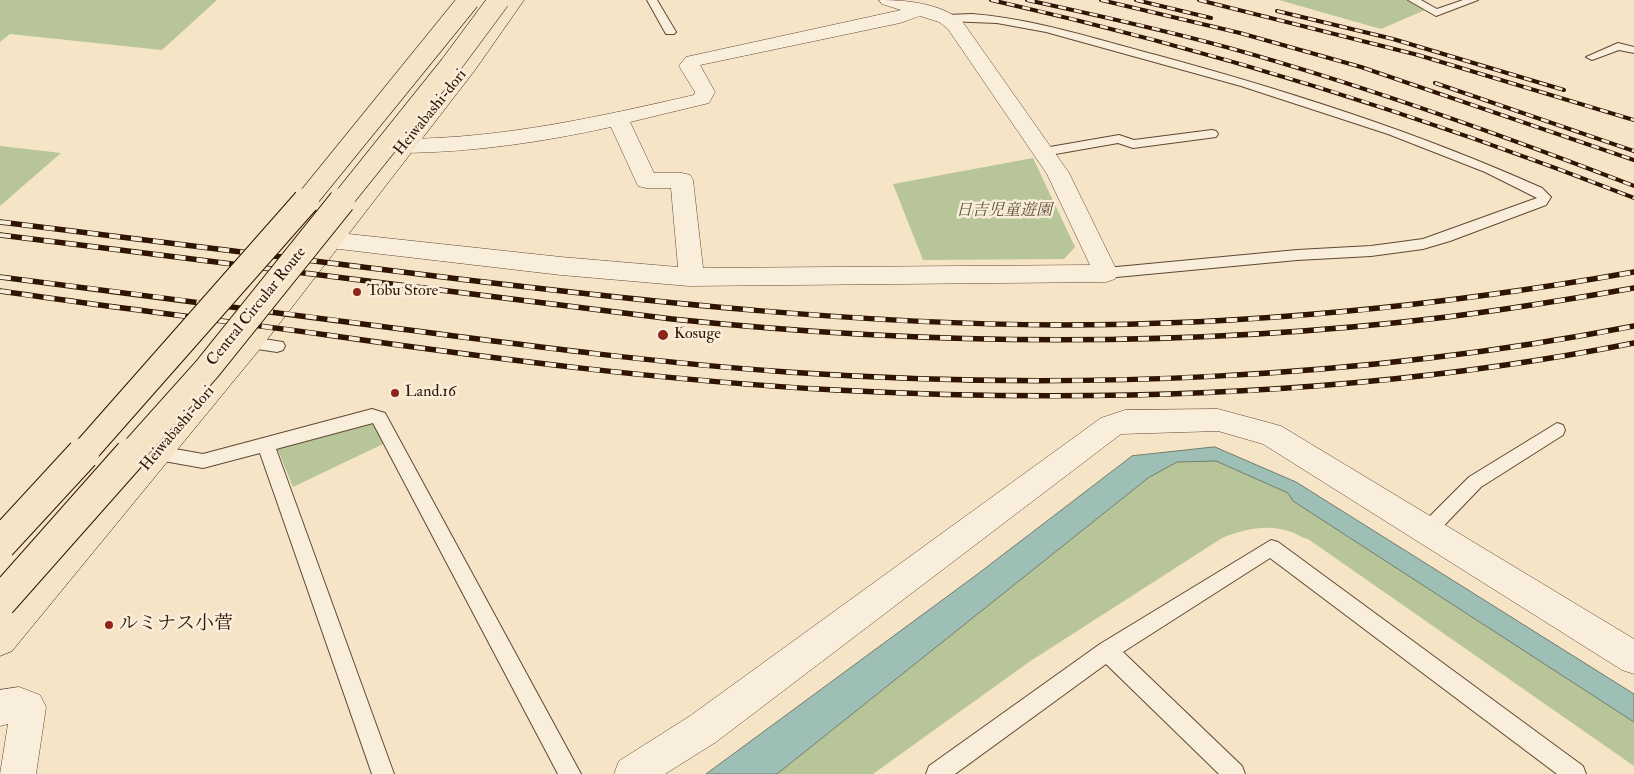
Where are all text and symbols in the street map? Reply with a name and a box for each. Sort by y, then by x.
street label: Heiwabashi-dori [390,66,472,160]
park label: 日吉児童遊園 [956,202,1052,222]
street label: Central Circular Route [203,244,311,370]
place label: Tobu Store [367,282,438,302]
marker: Tobu Store [351,286,363,298]
place label: Kosuge [674,325,721,345]
marker: Kosuge [656,328,670,342]
street label: Heiwabashi-dori [137,383,219,475]
place label: Land.16 [405,383,456,403]
marker: Land.16 [389,387,401,399]
place label: ルミナス小菅 [119,614,233,636]
marker: ルミナス小菅 [103,619,115,631]

